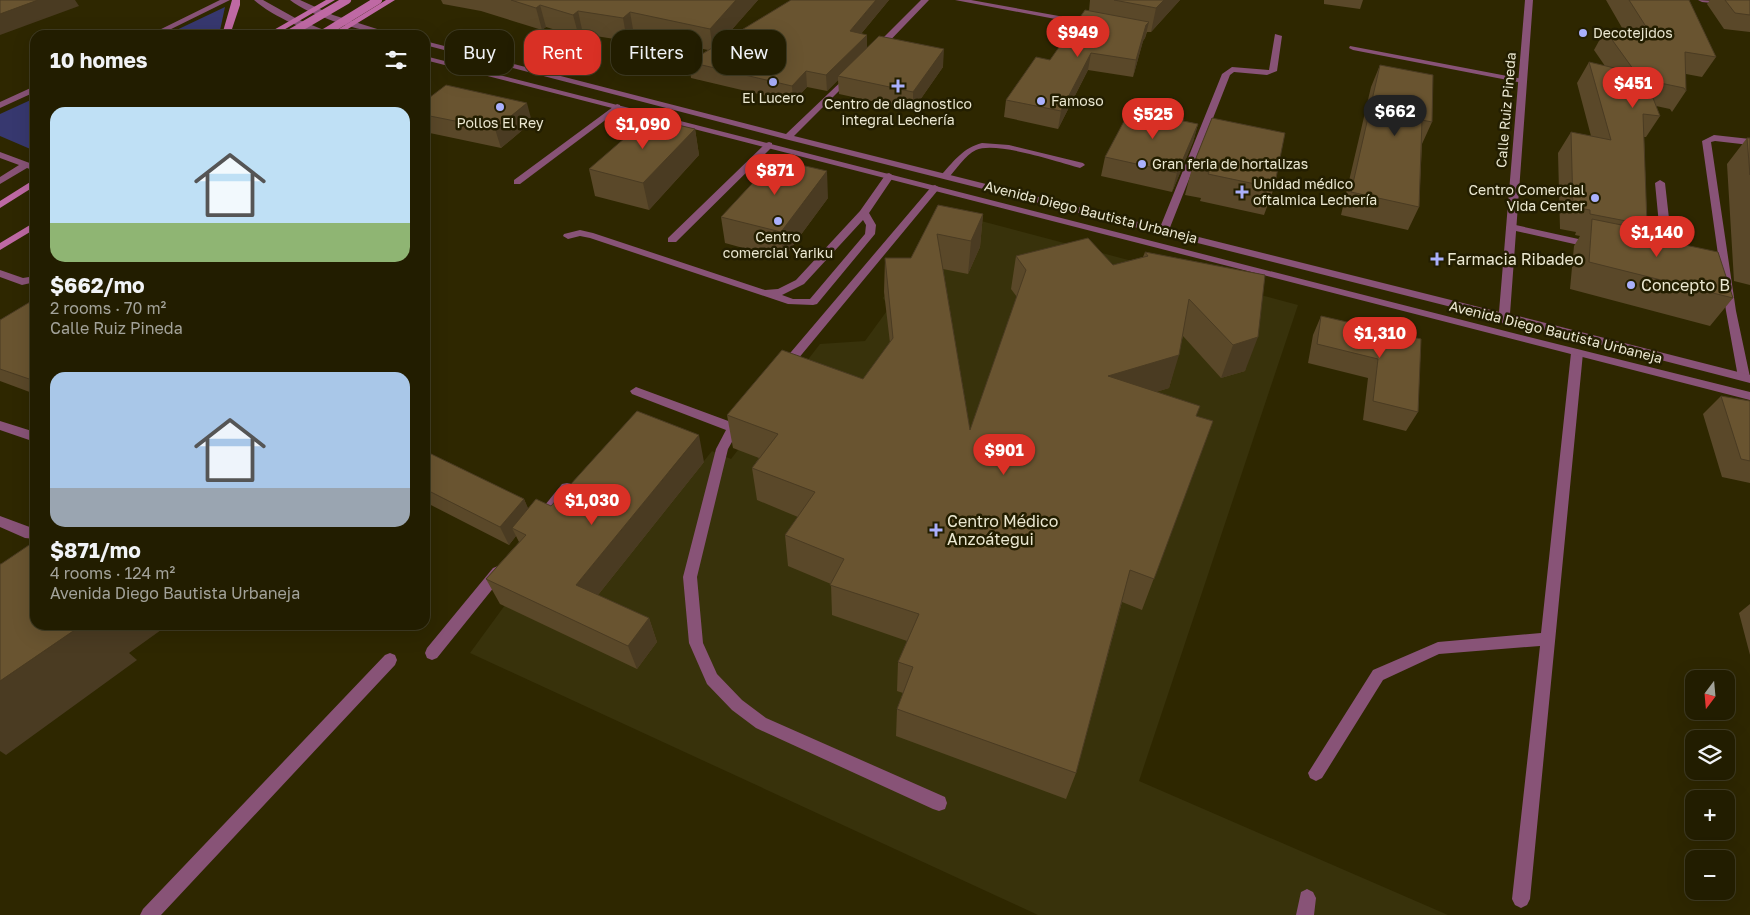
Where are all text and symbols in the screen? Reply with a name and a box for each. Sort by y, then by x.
pin: $949 [1048,15,1108,58]
text: $949 [1057,22,1099,42]
place label: Decotejidos [1593,24,1673,41]
marker: Decotejidos [1577,27,1589,39]
chip: Buy [445,30,514,75]
chip: Rent [524,30,601,75]
chip: Filters [611,30,702,75]
chip: New [712,30,786,75]
icon: filters [382,46,410,74]
text: 10 homes [50,47,148,73]
street label: Calle Ruiz Pineda [1492,51,1519,169]
pin: $451 [1603,66,1663,109]
text: $451 [1614,73,1652,93]
marker: El Lucero [767,76,779,88]
marker: Centro de diagnostico integral Lechería [891,79,905,93]
place label: El Lucero [742,89,804,106]
place label: Famoso [1051,92,1104,109]
pin: $662 [1365,94,1425,137]
place label: Centro de diagnostico integral Lechería [824,95,972,128]
marker: Famoso [1035,95,1047,107]
pin: $525 [1123,98,1183,140]
marker: Pollos El Rey [494,101,506,113]
text: $662 [1375,101,1415,121]
text: $525 [1133,104,1173,124]
pin: $1,090 [602,108,684,150]
place label: Pollos El Rey [456,114,544,131]
text: $1,090 [615,114,671,134]
icon: home [185,140,275,230]
pin: $871 [745,154,805,196]
place label: Gran feria de hortalizas [1152,155,1308,172]
marker: Gran feria de hortalizas [1136,158,1148,170]
text: $871 [756,160,794,180]
place label: Unidad médico oftalmica Lechería [1253,175,1377,208]
street label: Avenida Diego Bautista Urbaneja [983,177,1199,246]
place label: Centro Comercial Vida Center [1469,181,1586,214]
marker: Unidad médico oftalmica Lechería [1235,185,1249,199]
marker: Centro Comercial Vida Center [1589,192,1601,204]
marker: Centro comercial Yariku [772,215,784,227]
pin: $1,140 [1616,216,1698,258]
text: $1,140 [1631,222,1683,242]
place label: Centro comercial Yariku [723,228,833,261]
place label: Farmacia Ribadeo [1447,249,1584,269]
marker: Farmacia Ribadeo [1431,253,1443,265]
text: $662/mo [50,272,145,298]
place label: Concepto B [1641,275,1730,295]
marker: Concepto B [1625,279,1637,291]
street label: Avenida Diego Bautista Urbaneja [1448,297,1664,366]
text: 2 rooms · 70 m² [50,298,166,318]
pin: $1,310 [1339,316,1421,359]
text: Calle Ruiz Pineda [50,318,183,338]
text: $1,310 [1354,323,1406,343]
icon: home [185,405,275,495]
pin: $901 [974,434,1034,476]
text: $901 [984,440,1024,460]
pin: $1,030 [551,484,633,526]
text: $1,030 [565,490,619,510]
place label: Centro Médico Anzoátegui [947,511,1058,549]
marker: Centro Médico Anzoátegui [929,523,943,537]
text: $871/mo [50,537,141,563]
text: 4 rooms · 124 m² [50,563,175,583]
text: Avenida Diego Bautista Urbaneja [50,583,300,603]
north arrow [1685,670,1735,720]
map controls [1685,670,1735,900]
button: layers [1685,730,1735,780]
button: + [1685,790,1735,840]
button: − [1685,850,1735,900]

